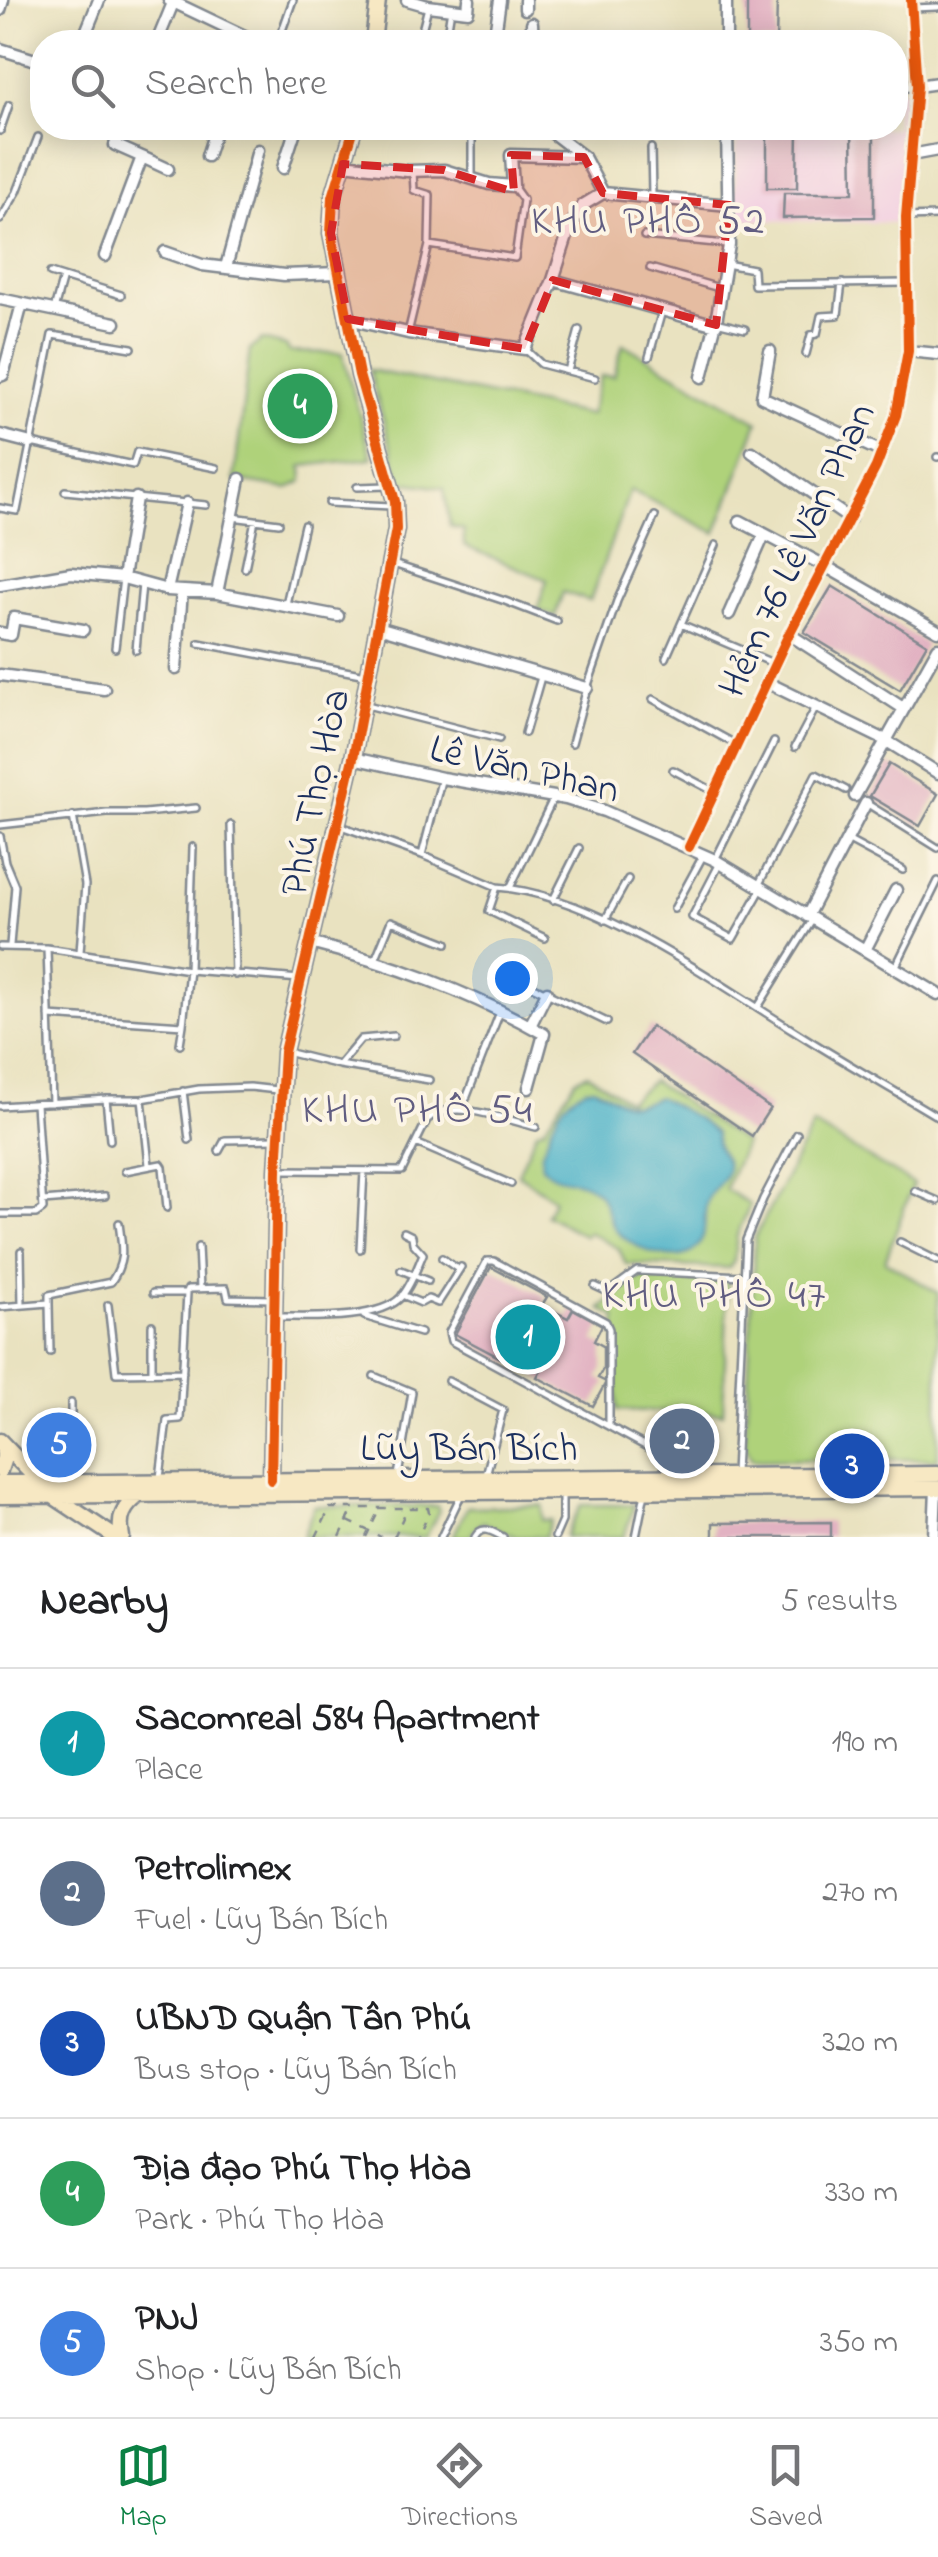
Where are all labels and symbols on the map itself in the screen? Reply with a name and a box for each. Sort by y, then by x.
district label: KHU PHỐ 52 [531,192,767,253]
pin: 4 [268,368,332,444]
street label: Hẻm 76 Lê Văn Phan [705,394,893,708]
street label: Phú Thọ Hòa [267,684,368,902]
street label: Lê Văn Phan [424,721,624,822]
your location [487,953,538,1004]
district label: KHU PHỐ 54 [302,1081,534,1142]
district label: KHU PHỐ 47 [602,1266,828,1327]
pin: 1 [496,1300,560,1374]
pin: 2 [650,1404,714,1478]
pin: 5 [27,1408,92,1482]
street label: Lũy Bán Bích [360,1421,578,1480]
pin: 3 [820,1428,884,1504]

